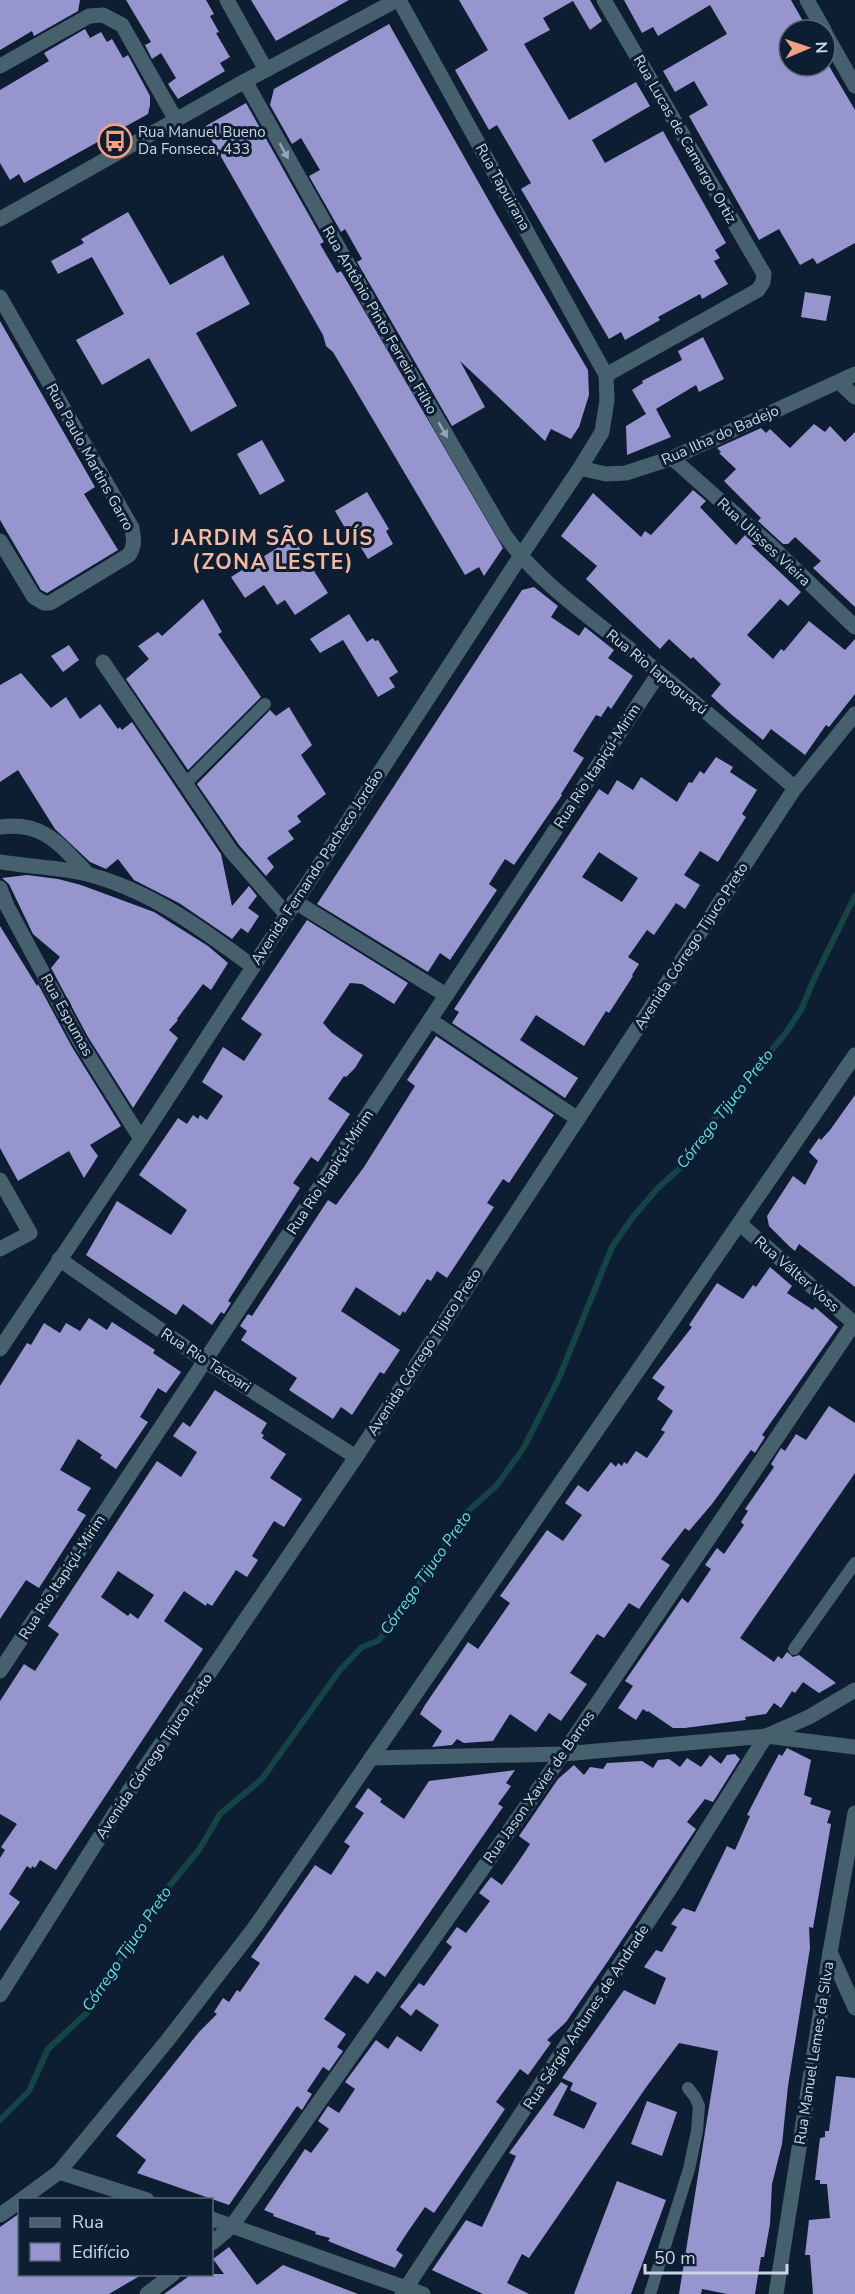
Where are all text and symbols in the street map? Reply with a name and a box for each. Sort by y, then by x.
north arrow [777,18,837,78]
text: N [810,41,832,54]
street label: Rua Lucas de Camargo Ortiz [629,51,741,227]
place label: Rua Manuel Bueno Da Fonseca, 433 [138,122,266,159]
bus stop icon: Rua Manuel Bueno Da Fonseca, 433 [97,123,133,159]
street label: Rua Tapuirana [471,140,535,234]
one-way arrow [279,143,289,160]
street label: Rua Antônio Pinto Ferreira Filho [318,222,442,418]
street label: Rua Paulo Martins Garro [41,380,139,534]
street label: Rua Ilha do Badejo [658,400,782,470]
one-way arrow [437,422,448,438]
street label: Rua Ulisses Vieira [713,493,815,591]
district label: JARDIM SÃO LUÍS (ZONA LESTE) [171,524,374,576]
street label: Rua Rio Iapoguaçú [602,625,712,719]
street label: Rua Rio Itapiçú-Mirim [549,700,645,832]
street label: Avenida Fernando Pacheco Jordão [246,766,388,968]
street label: Avenida Córrego Tijuco Preto [629,858,753,1034]
street label: Rua Espumas [36,970,98,1060]
water label: Córrego Tijuco Preto [671,1045,779,1173]
street label: Rua Rio Itapiçú-Mirim [282,1106,378,1238]
street label: Rua Válter Voss [750,1231,844,1317]
street label: Avenida Córrego Tijuco Preto [362,1264,486,1440]
street label: Rua Rio Tacoari [157,1323,255,1397]
water label: Córrego Tijuco Preto [375,1507,477,1639]
street label: Rua Rio Itapiçú-Mirim [14,1511,110,1643]
street label: Avenida Córrego Tijuco Preto [91,1669,217,1843]
street label: Rua Jason Xavier de Barros [479,1707,599,1867]
water label: Córrego Tijuco Preto [77,1882,177,2016]
street label: Rua Sérgio Antunes de Andrade [519,1921,653,2113]
street label: Rua Manuel Lemes da Silva [790,1960,838,2146]
legend [18,2198,213,2276]
text: Rua [72,2210,104,2234]
scale bar [645,2237,788,2275]
text: Edifício [72,2240,130,2264]
text: 50 m [654,2246,696,2270]

